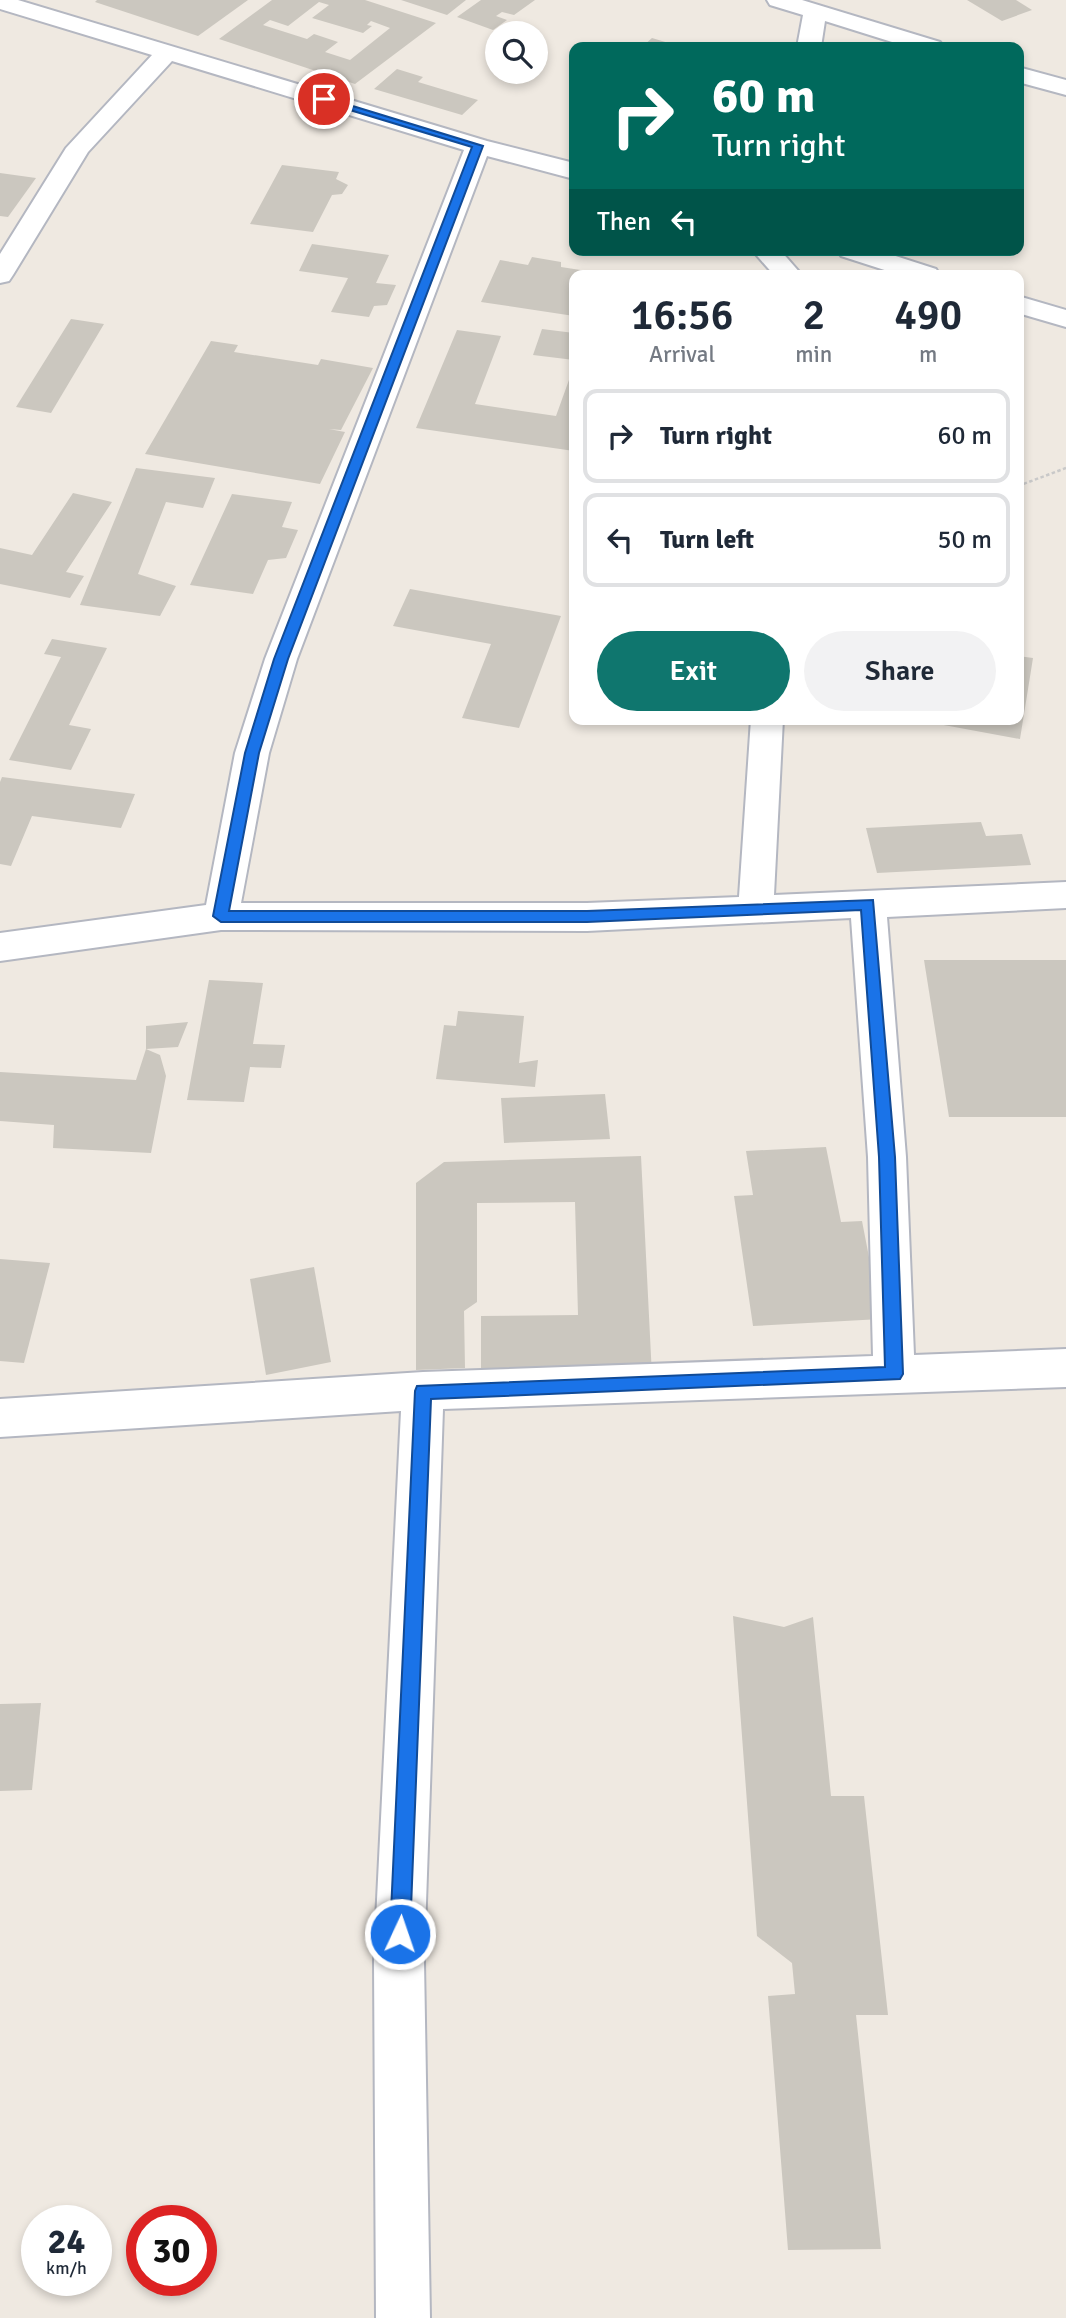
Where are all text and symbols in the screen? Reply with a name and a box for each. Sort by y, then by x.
map controls [485,21,548,84]
button: search [485,21,548,84]
text: 60 m [712,66,815,126]
pin [294,69,354,129]
icon: right [597,70,688,161]
icon: arrive [305,80,343,118]
text: Turn right [712,126,845,165]
icon: left [665,203,703,241]
text: Then [597,206,651,238]
text: 16:56 [631,290,733,341]
text: 2 [802,290,825,341]
text: 490 [894,290,962,341]
text: Arrival [649,340,715,369]
text: min [795,340,832,369]
text: m [919,340,937,369]
icon: right [601,417,639,455]
text: Turn right [660,420,772,452]
text: 60 m [937,420,992,452]
icon: left [601,521,639,559]
text: Turn left [660,524,754,556]
text: 50 m [937,524,992,556]
button: Exit [597,631,790,711]
button: Share [804,631,996,711]
position arrow [363,1897,437,1971]
speed limit sign: 30 [126,2205,217,2296]
text: 24 [48,2220,85,2263]
text: km/h [46,2257,87,2279]

